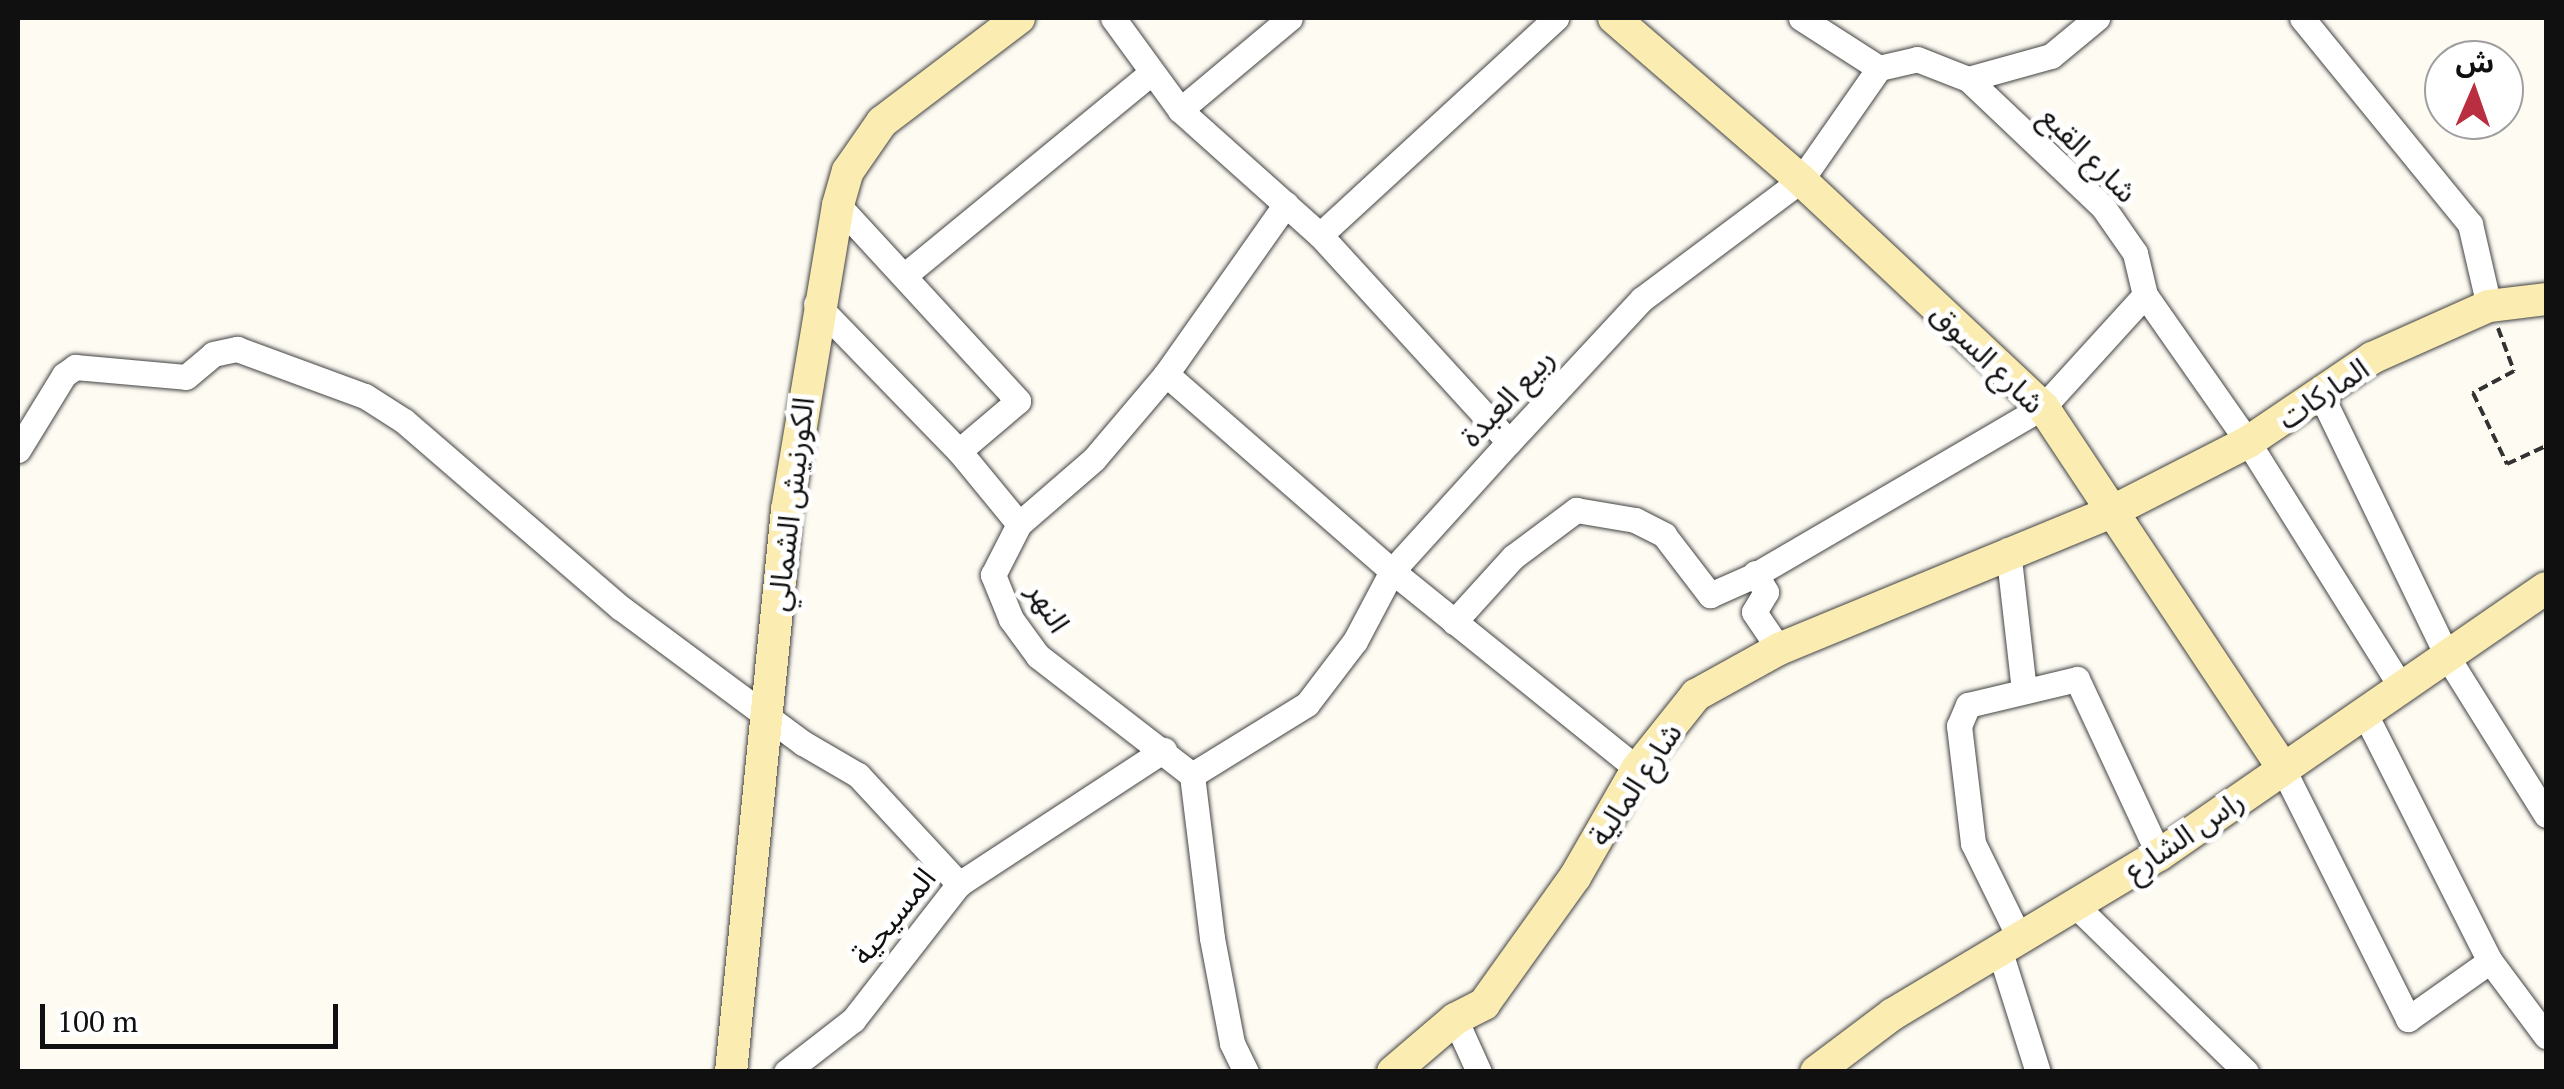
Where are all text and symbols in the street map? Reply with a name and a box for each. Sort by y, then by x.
north arrow [2424,40,2524,140]
text: ش [2455,42,2495,81]
street label: شارع القبع [2033,98,2145,210]
street label: شارع السوق [1924,295,2052,421]
street label: ربيع العبدة [1452,340,1562,454]
street label: الماركات [2271,350,2375,436]
street label: الكورنيش الشمالي [759,395,821,613]
street label: النهر [1020,575,1078,639]
street label: شارع المالية [1581,716,1689,852]
street label: راس الشارع [2117,782,2251,888]
street label: المسيحية [843,860,943,972]
scale bar [45,984,342,1046]
text: 100 m [57,1001,138,1041]

